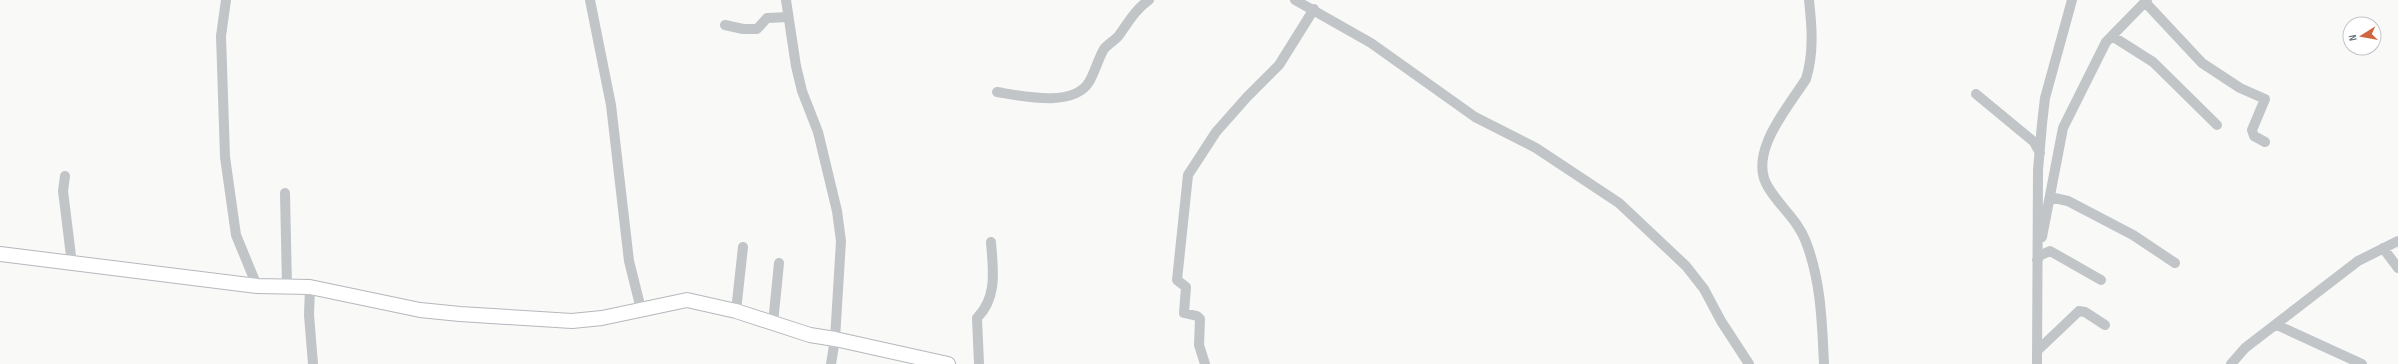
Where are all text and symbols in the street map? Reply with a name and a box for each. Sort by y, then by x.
north arrow [2342,16,2382,56]
text: N [2346,34,2360,42]

